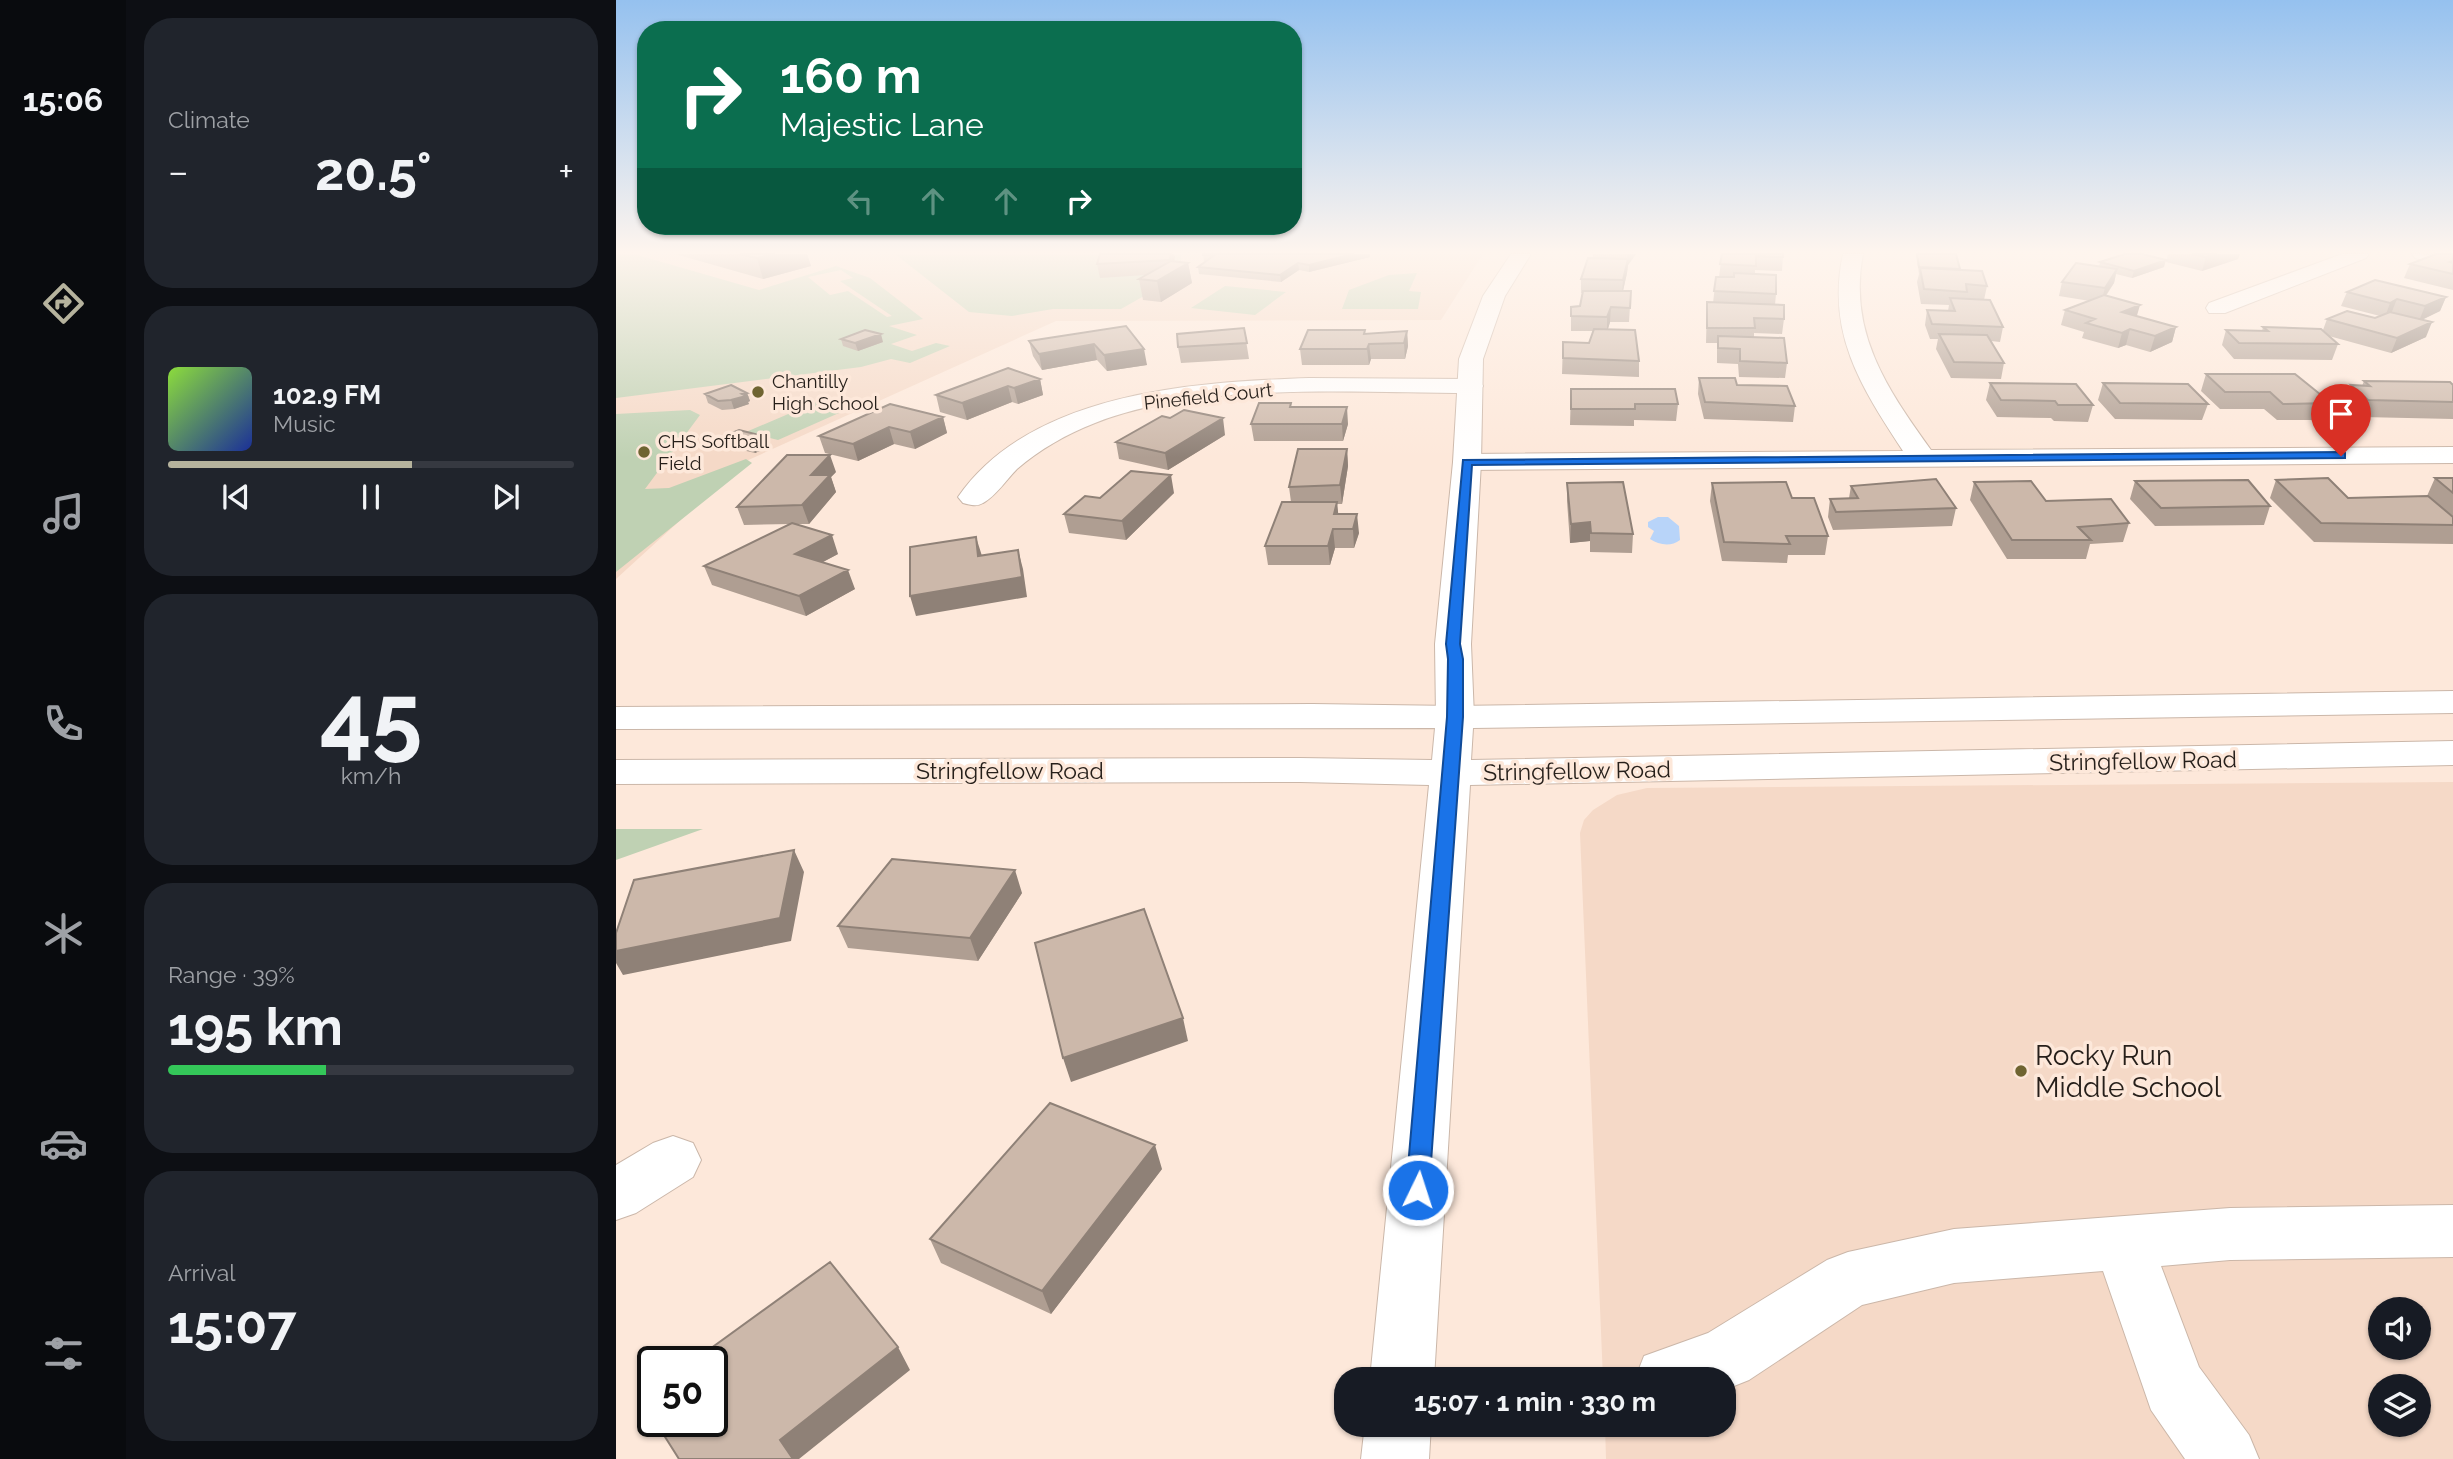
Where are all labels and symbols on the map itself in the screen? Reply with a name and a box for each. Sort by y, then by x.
place label: Chantilly High School [772,370,879,414]
street label: Pinefield Court [1143,378,1274,414]
marker: Chantilly High School [750,384,766,400]
pin [2311,384,2371,456]
place label: CHS Softball Field [658,430,770,474]
marker: CHS Softball Field [636,444,652,460]
street label: Stringfellow Road [2049,745,2237,776]
street label: Stringfellow Road [1483,755,1671,786]
street label: Stringfellow Road [916,757,1104,784]
place label: Rocky Run Middle School [2035,1039,2222,1104]
marker: Rocky Run Middle School [2013,1063,2029,1079]
position arrow [1381,1153,1455,1227]
speed limit sign: 50 [637,1346,728,1437]

